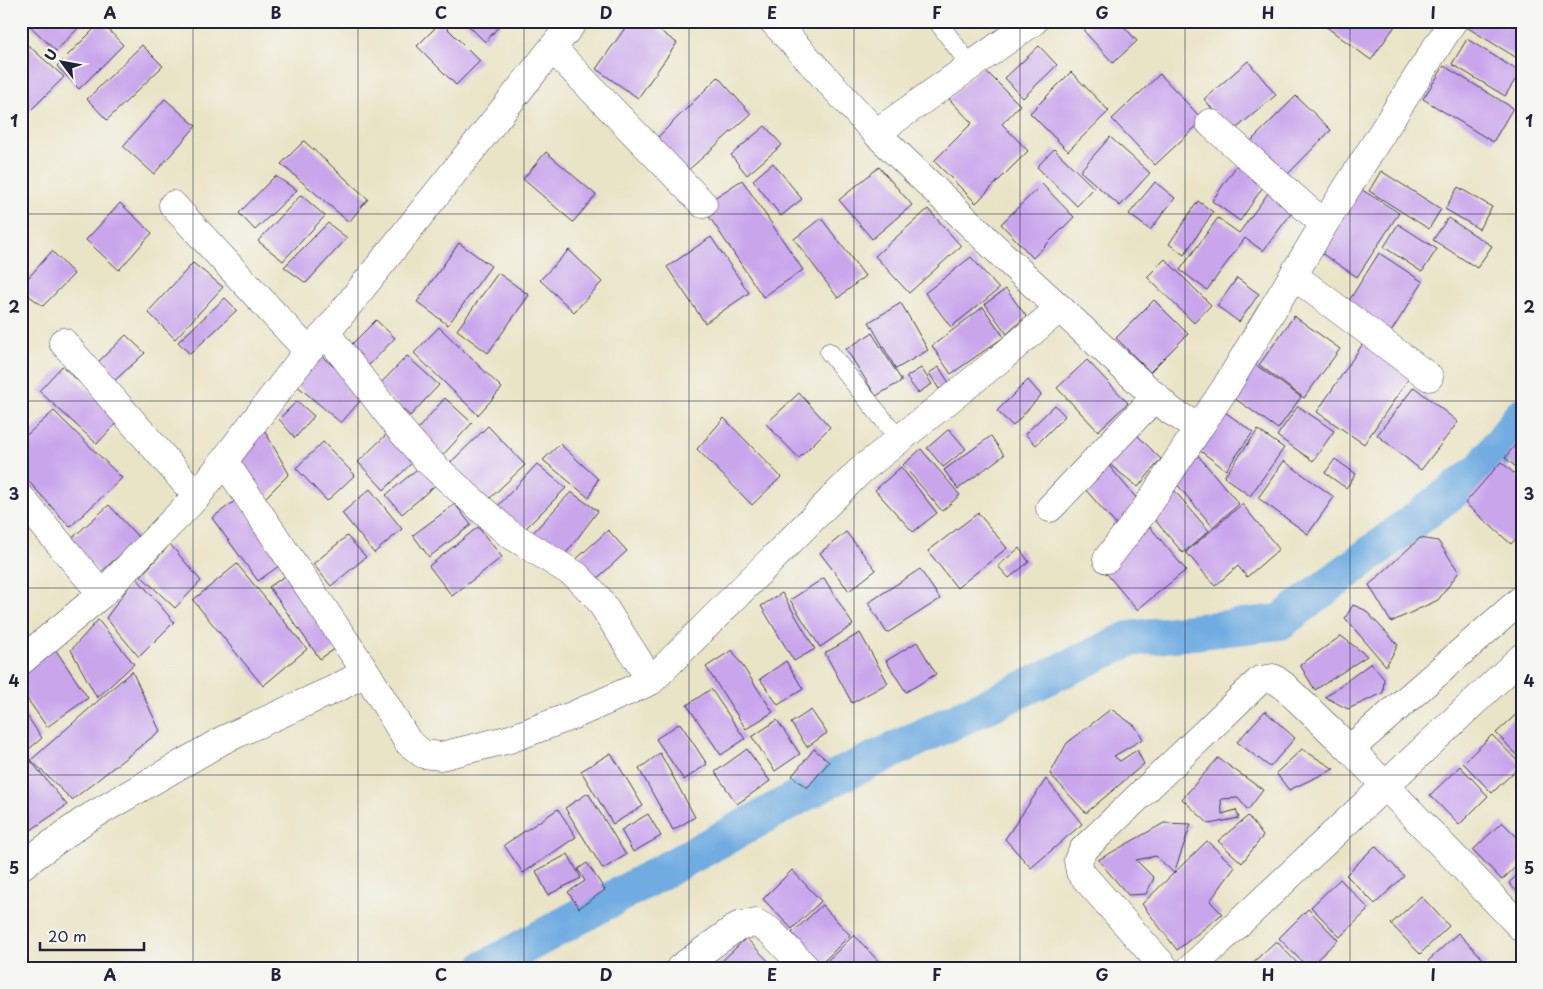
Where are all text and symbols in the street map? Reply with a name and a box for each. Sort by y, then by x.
text: A [104,0,117,24]
text: B [271,0,282,24]
text: C [435,0,447,24]
text: D [600,0,612,24]
text: E [767,0,777,24]
text: F [932,0,942,24]
text: G [1095,0,1109,24]
text: H [1262,0,1274,24]
text: I [1430,0,1436,24]
north arrow [38,38,88,88]
text: U [39,45,62,65]
text: 1 [10,108,18,132]
text: 1 [1525,108,1533,132]
text: 2 [8,294,20,318]
text: 2 [1523,294,1535,318]
text: 3 [9,481,19,505]
text: 3 [1524,481,1534,505]
text: 4 [9,668,20,692]
text: 4 [1524,668,1535,692]
text: 5 [9,855,19,879]
text: 5 [1524,855,1534,879]
scale bar [40,919,144,951]
text: 20 m [48,924,87,947]
text: A [104,962,117,986]
text: B [271,962,282,986]
text: C [435,962,447,986]
text: D [600,962,612,986]
text: E [767,962,777,986]
text: F [932,962,942,986]
text: G [1095,962,1109,986]
text: H [1262,962,1274,986]
text: I [1430,962,1436,986]

